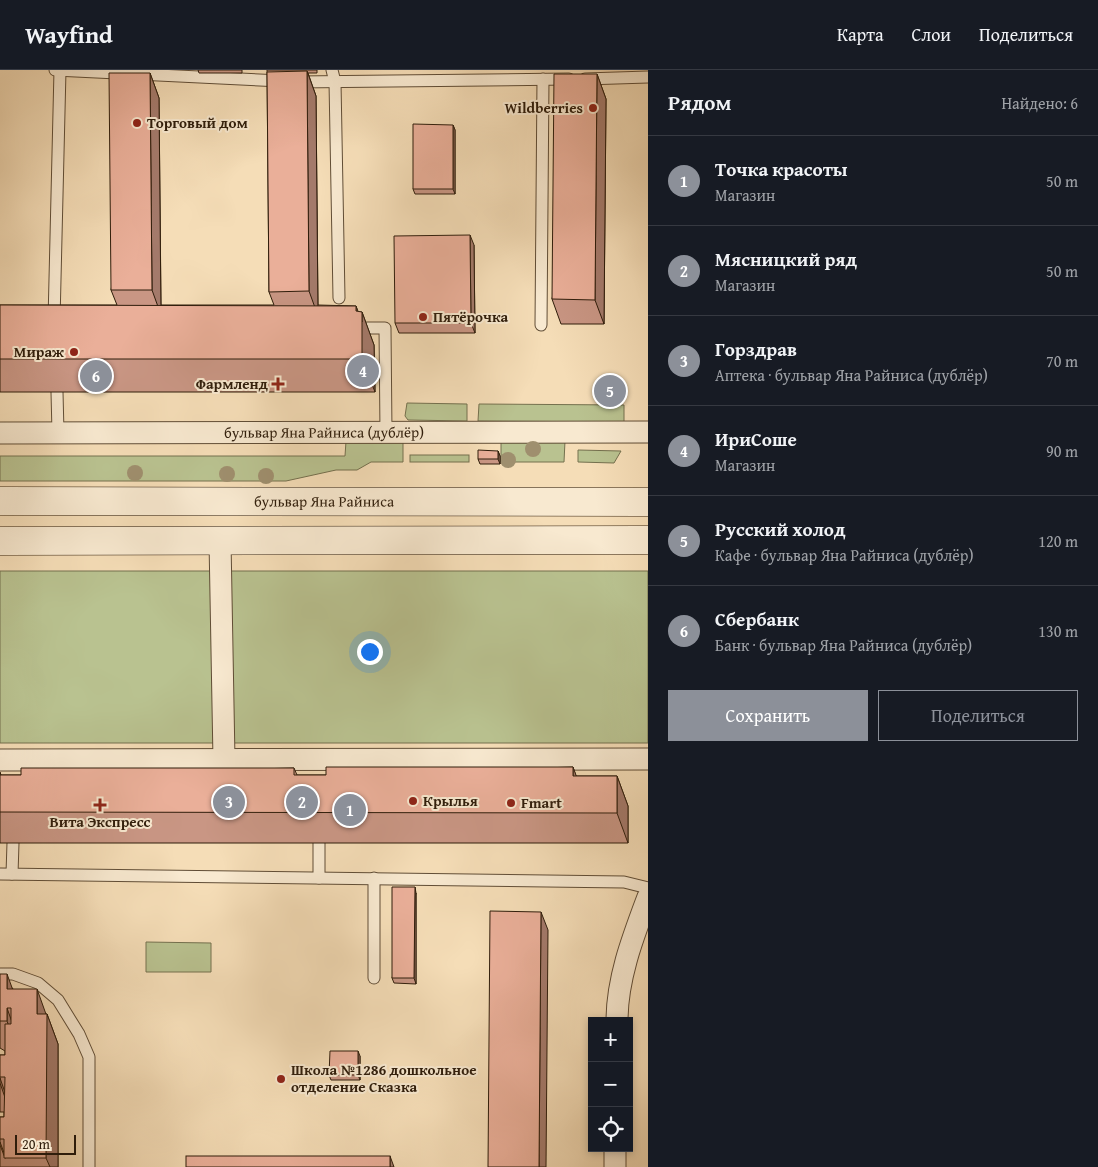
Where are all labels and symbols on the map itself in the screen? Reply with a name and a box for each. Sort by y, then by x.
place label: Wildberries [505,97,583,118]
marker: Wildberries [587,102,599,114]
place label: Торговый дом [147,112,248,133]
marker: Торговый дом [131,117,143,129]
place label: Пятёрочка [433,306,509,327]
marker: Пятёрочка [417,311,429,323]
place label: Мираж [14,341,64,362]
marker: Мираж [68,346,80,358]
pin: 4 [347,352,379,390]
pin: 6 [80,357,112,395]
pin: 5 [594,372,626,410]
place label: Фармленд [196,373,268,394]
marker: Фармленд [272,378,284,390]
street label: бульвар Яна Райниса (дублёр) [224,421,424,443]
street label: бульвар Яна Райниса [254,490,395,512]
your location [357,639,383,665]
pin: 3 [213,783,245,821]
pin: 2 [286,783,318,821]
place label: Крылья [423,790,478,811]
pin: 1 [334,791,366,829]
place label: Fmart [521,792,562,813]
marker: Крылья [407,795,419,807]
marker: Fmart [505,797,517,809]
marker: Вита Экспресс [94,799,106,811]
place label: Вита Экспресс [49,811,151,832]
place label: Школа №1286 дошкольное отделение Сказка [291,1059,477,1097]
marker: Школа №1286 дошкольное отделение Сказка [275,1073,287,1085]
scale bar [15,1132,76,1155]

